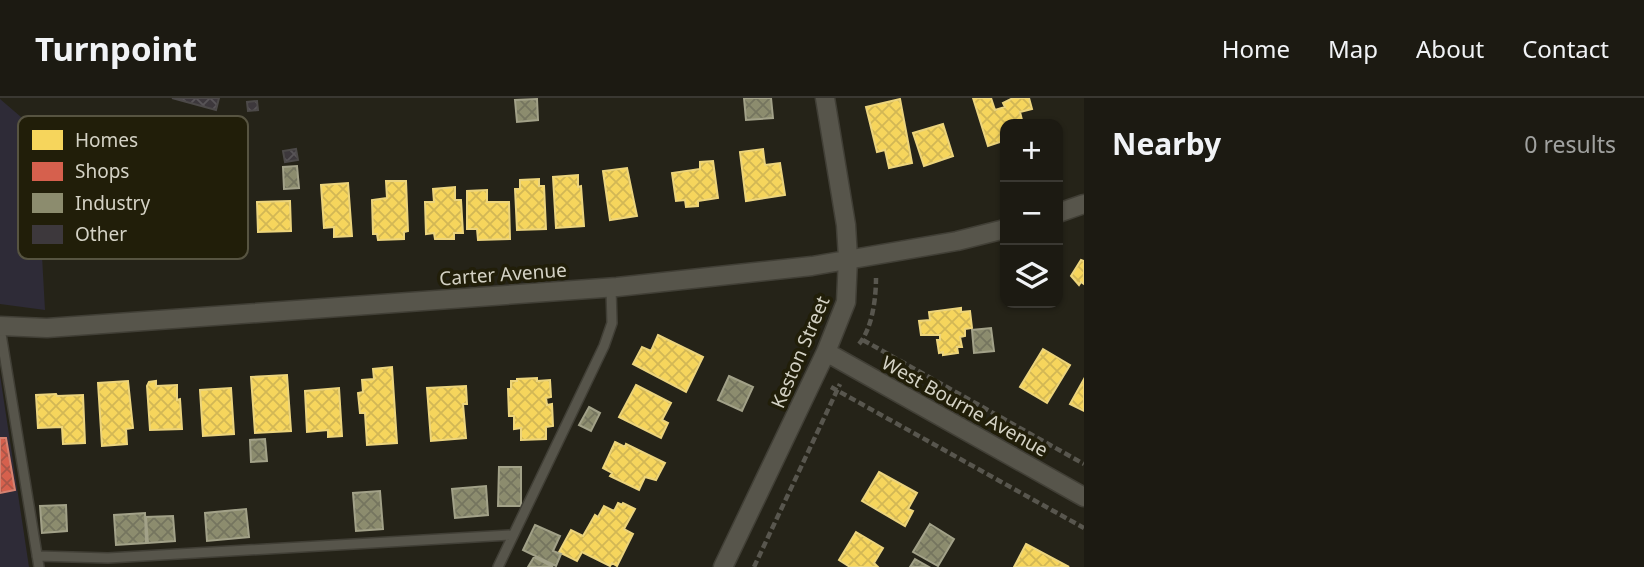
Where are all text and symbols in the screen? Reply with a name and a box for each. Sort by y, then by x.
text: Turnpoint [35,26,197,71]
text: Home [1222,32,1290,65]
text: Map [1328,32,1378,65]
text: About [1416,32,1484,65]
text: Contact [1522,32,1609,65]
legend [18,116,248,259]
map controls [1000,119,1063,308]
button: + [1000,119,1063,182]
text: Nearby [1112,123,1221,164]
text: Homes [75,127,138,153]
text: 0 results [1524,128,1616,160]
text: Shops [75,158,129,184]
button: − [1000,182,1063,245]
text: Industry [75,190,150,216]
text: Other [75,221,127,247]
button: layers [1000,245,1063,308]
street label: Carter Avenue [438,257,568,291]
street label: Keston Street [765,292,835,412]
street label: West Bourne Avenue [877,349,1053,463]

